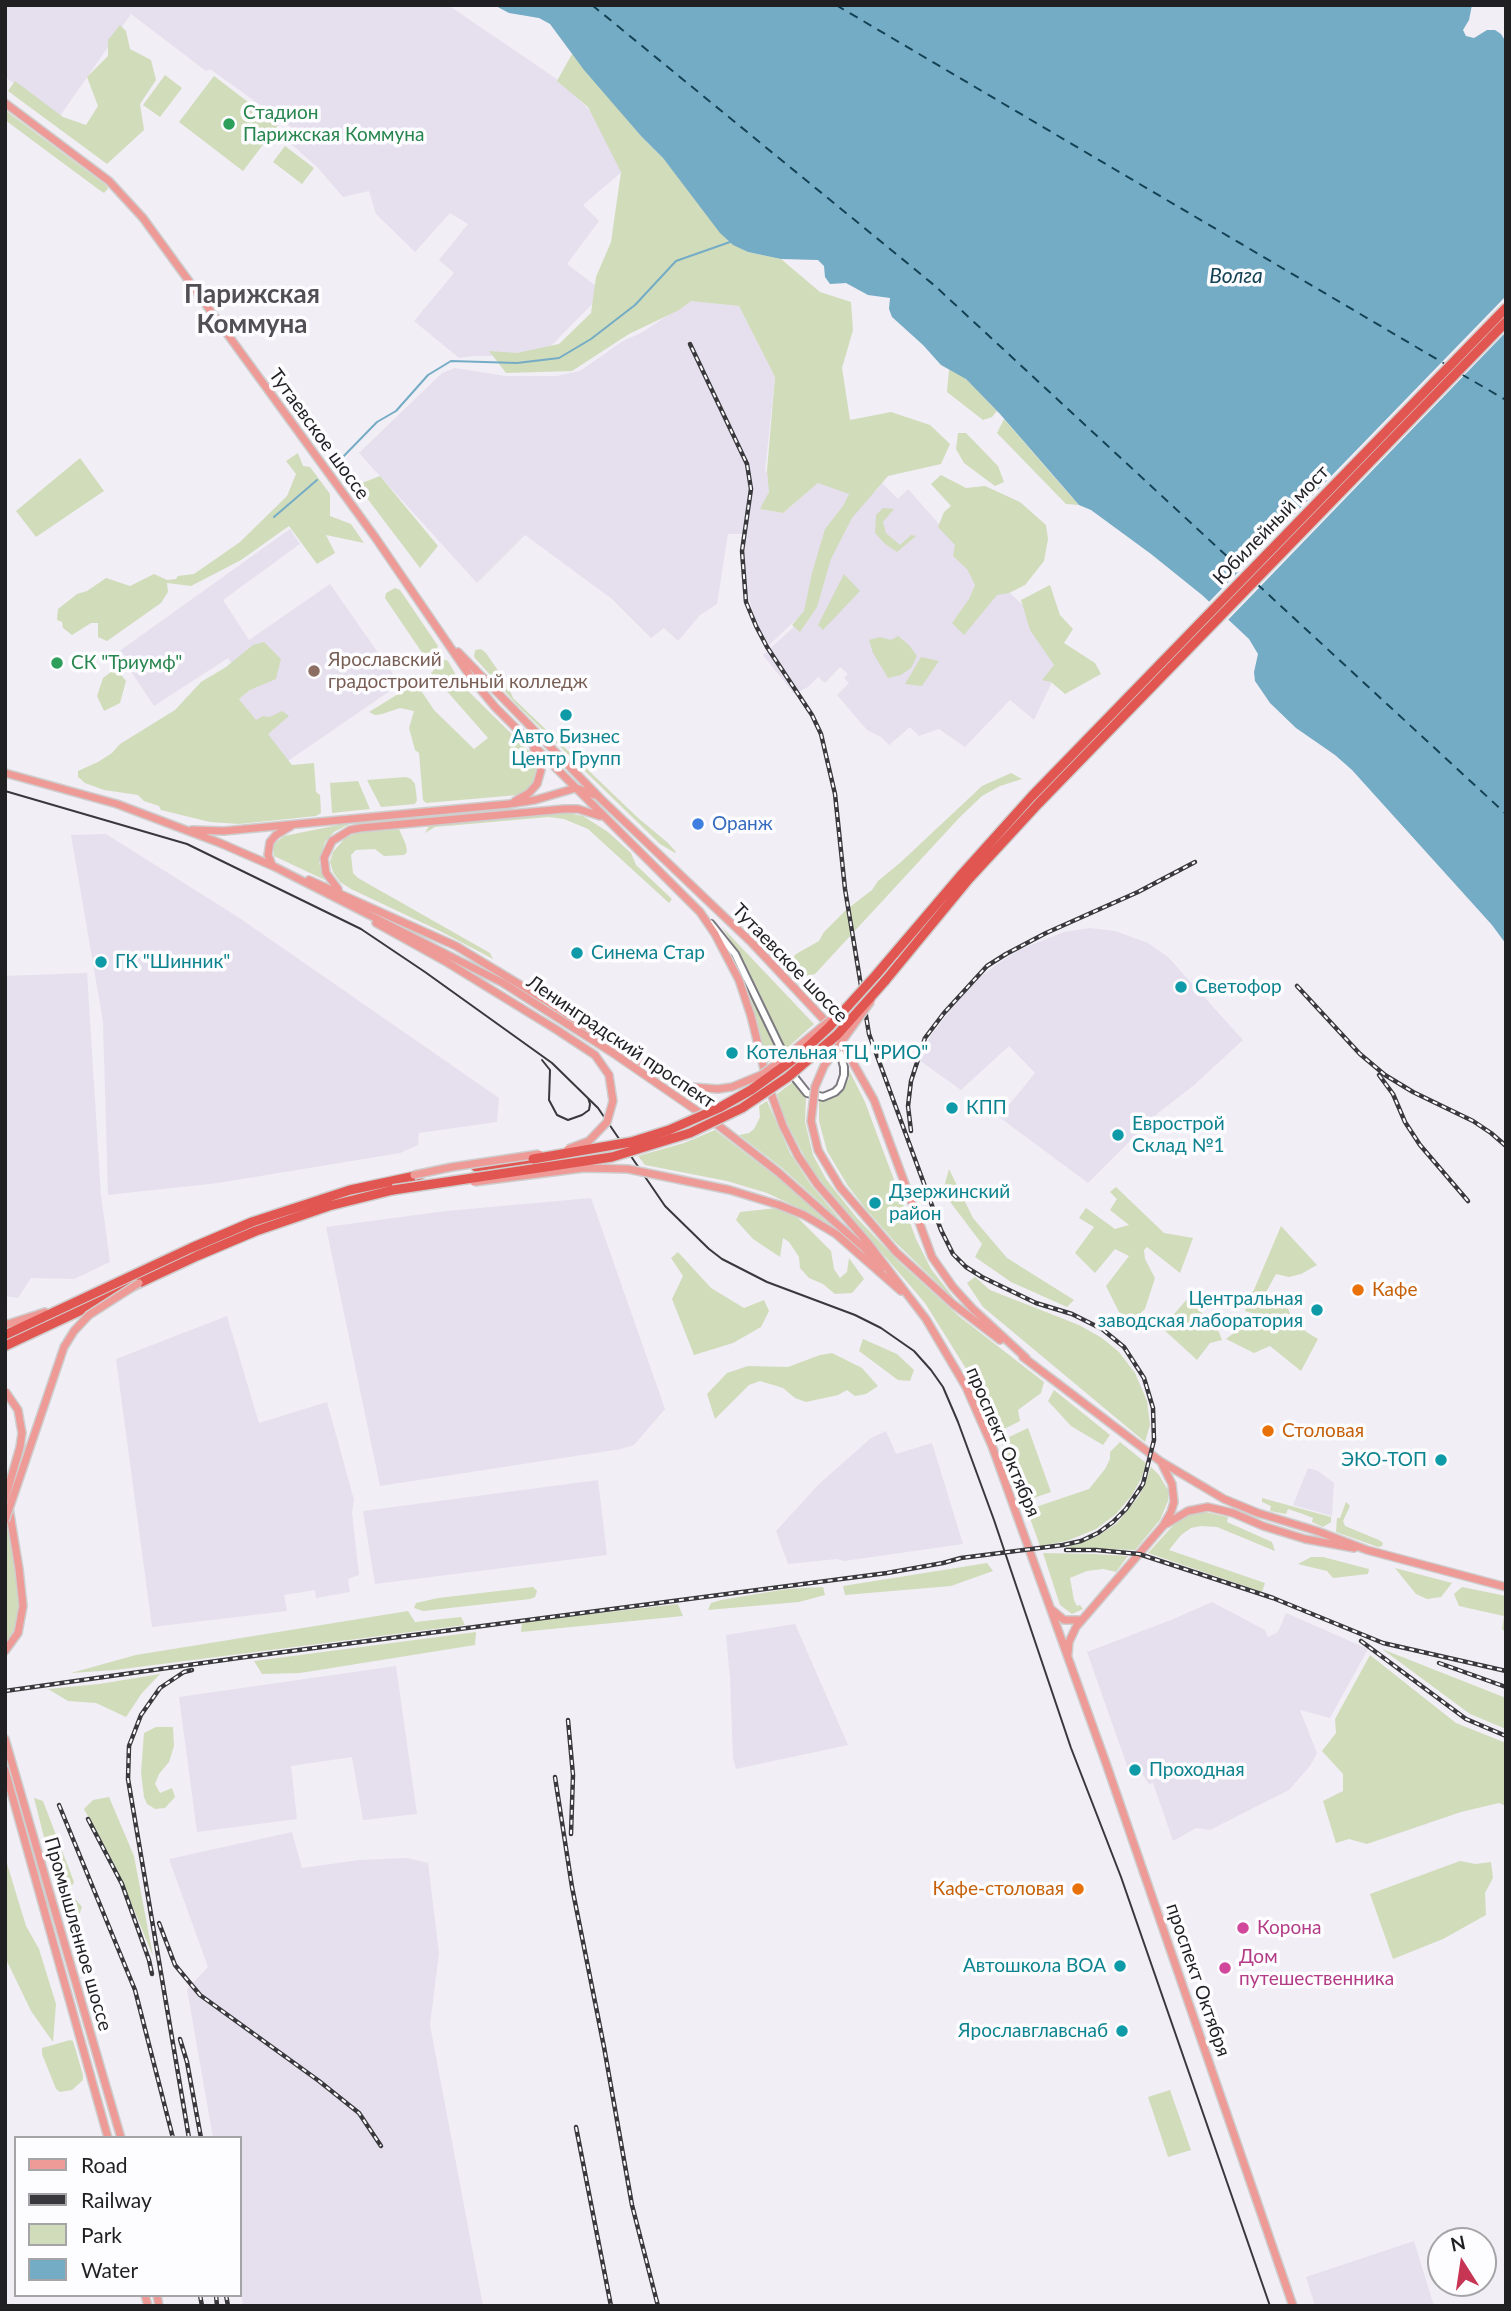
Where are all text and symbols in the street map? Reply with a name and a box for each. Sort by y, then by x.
place label: Стадион Парижская Коммуна [243,102,424,146]
marker: Стадион Парижская Коммуна [221,116,237,132]
water label: Волга [1209,263,1263,289]
district label: Парижская Коммуна [184,279,320,340]
street label: Тутаевское шоссе [264,364,374,504]
street label: Юбилейный мост [1208,461,1334,589]
place label: Ярославский градостроительный колледж [328,649,588,693]
place label: СК "Триумф" [71,652,182,674]
marker: СК "Триумф" [49,655,65,671]
marker: Ярославский градостроительный колледж [306,663,322,679]
marker: Авто Бизнес Центр Групп [558,707,574,723]
place label: Авто Бизнес Центр Групп [511,726,621,770]
place label: Оранж [712,813,773,835]
marker: Оранж [690,816,706,832]
street label: Тутаевское шоссе [728,899,852,1027]
place label: Синема Стар [591,942,705,964]
marker: Синема Стар [569,945,585,961]
place label: ГК "Шинник" [115,951,230,973]
marker: ГК "Шинник" [93,954,109,970]
street label: Ленинградский проспект [522,970,720,1114]
place label: Светофор [1195,976,1282,998]
marker: Светофор [1173,979,1189,995]
place label: Котельная ТЦ "РИО" [746,1042,928,1064]
marker: Котельная ТЦ "РИО" [724,1045,740,1061]
place label: КПП [966,1097,1007,1119]
marker: КПП [944,1100,960,1116]
place label: Еврострой Склад №1 [1132,1113,1225,1157]
marker: Еврострой Склад №1 [1110,1127,1126,1143]
place label: Дзержинский район [889,1181,1010,1225]
marker: Дзержинский район [867,1195,883,1211]
place label: Кафе [1372,1279,1417,1301]
marker: Кафе [1350,1282,1366,1298]
place label: Центральная заводская лаборатория [1098,1288,1303,1332]
marker: Центральная заводская лаборатория [1309,1302,1325,1318]
street label: проспект Октября [961,1364,1045,1520]
place label: Столовая [1282,1420,1364,1442]
marker: Столовая [1260,1423,1276,1439]
place label: ЭКО-ТОП [1341,1449,1427,1471]
marker: ЭКО-ТОП [1433,1452,1449,1468]
place label: Проходная [1149,1759,1245,1781]
marker: Проходная [1127,1762,1143,1778]
street label: Промышленное шоссе [39,1835,117,2033]
place label: Кафе-столовая [933,1878,1064,1900]
marker: Кафе-столовая [1070,1881,1086,1897]
street label: проспект Октября [1161,1900,1235,2060]
place label: Корона [1257,1917,1321,1939]
marker: Корона [1235,1920,1251,1936]
place label: Дом путешественника [1239,1946,1394,1990]
place label: Автошкола ВОА [963,1955,1106,1977]
marker: Автошкола ВОА [1112,1958,1128,1974]
marker: Дом путешественника [1217,1960,1233,1976]
place label: Ярославглавснаб [958,2020,1108,2042]
marker: Ярославглавснаб [1114,2023,1130,2039]
legend [14,2136,242,2297]
text: Road [81,2152,128,2177]
text: Railway [81,2187,152,2212]
text: Park [81,2222,122,2247]
north arrow [1427,2227,1497,2297]
text: N [1448,2230,1467,2256]
text: Water [81,2257,138,2282]

